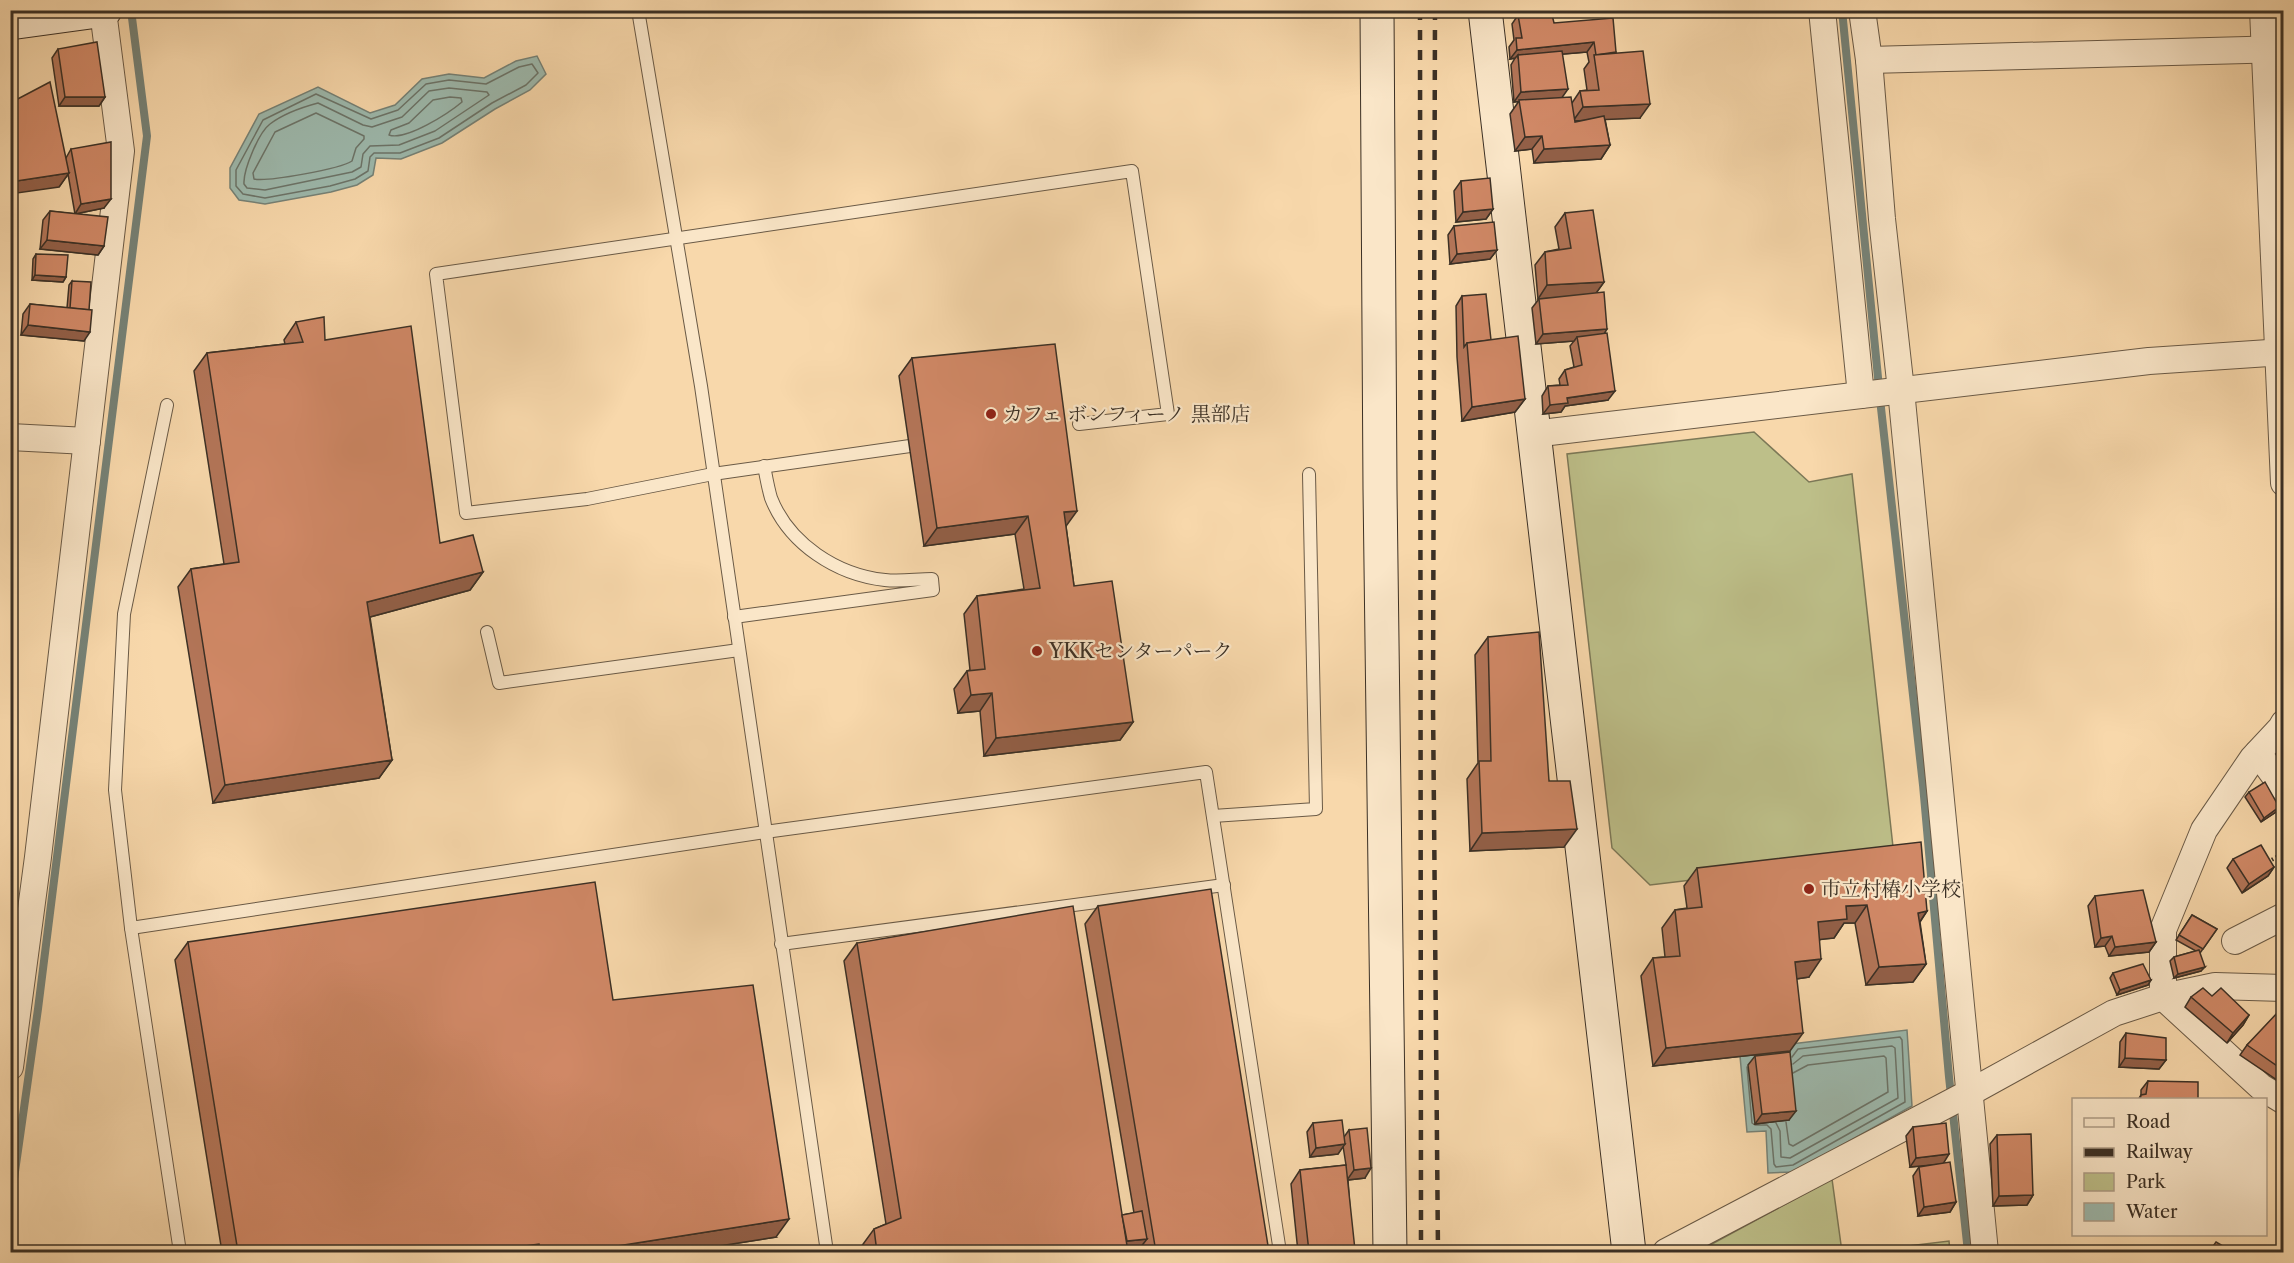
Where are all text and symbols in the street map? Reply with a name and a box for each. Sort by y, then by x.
place label: カフェ ボンフィーノ 黒部店 [1003,402,1251,426]
marker: カフェ ボンフィーノ 黒部店 [984,407,998,421]
place label: YKKセンターパーク [1048,639,1232,663]
marker: YKKセンターパーク [1030,644,1044,658]
place label: 市立村椿小学校 [1821,877,1961,901]
marker: 市立村椿小学校 [1802,882,1816,896]
legend [2072,1098,2267,1236]
text: Road [2126,1111,2171,1133]
text: Railway [2126,1141,2194,1163]
text: Park [2126,1171,2167,1193]
text: Water [2125,1201,2178,1223]

